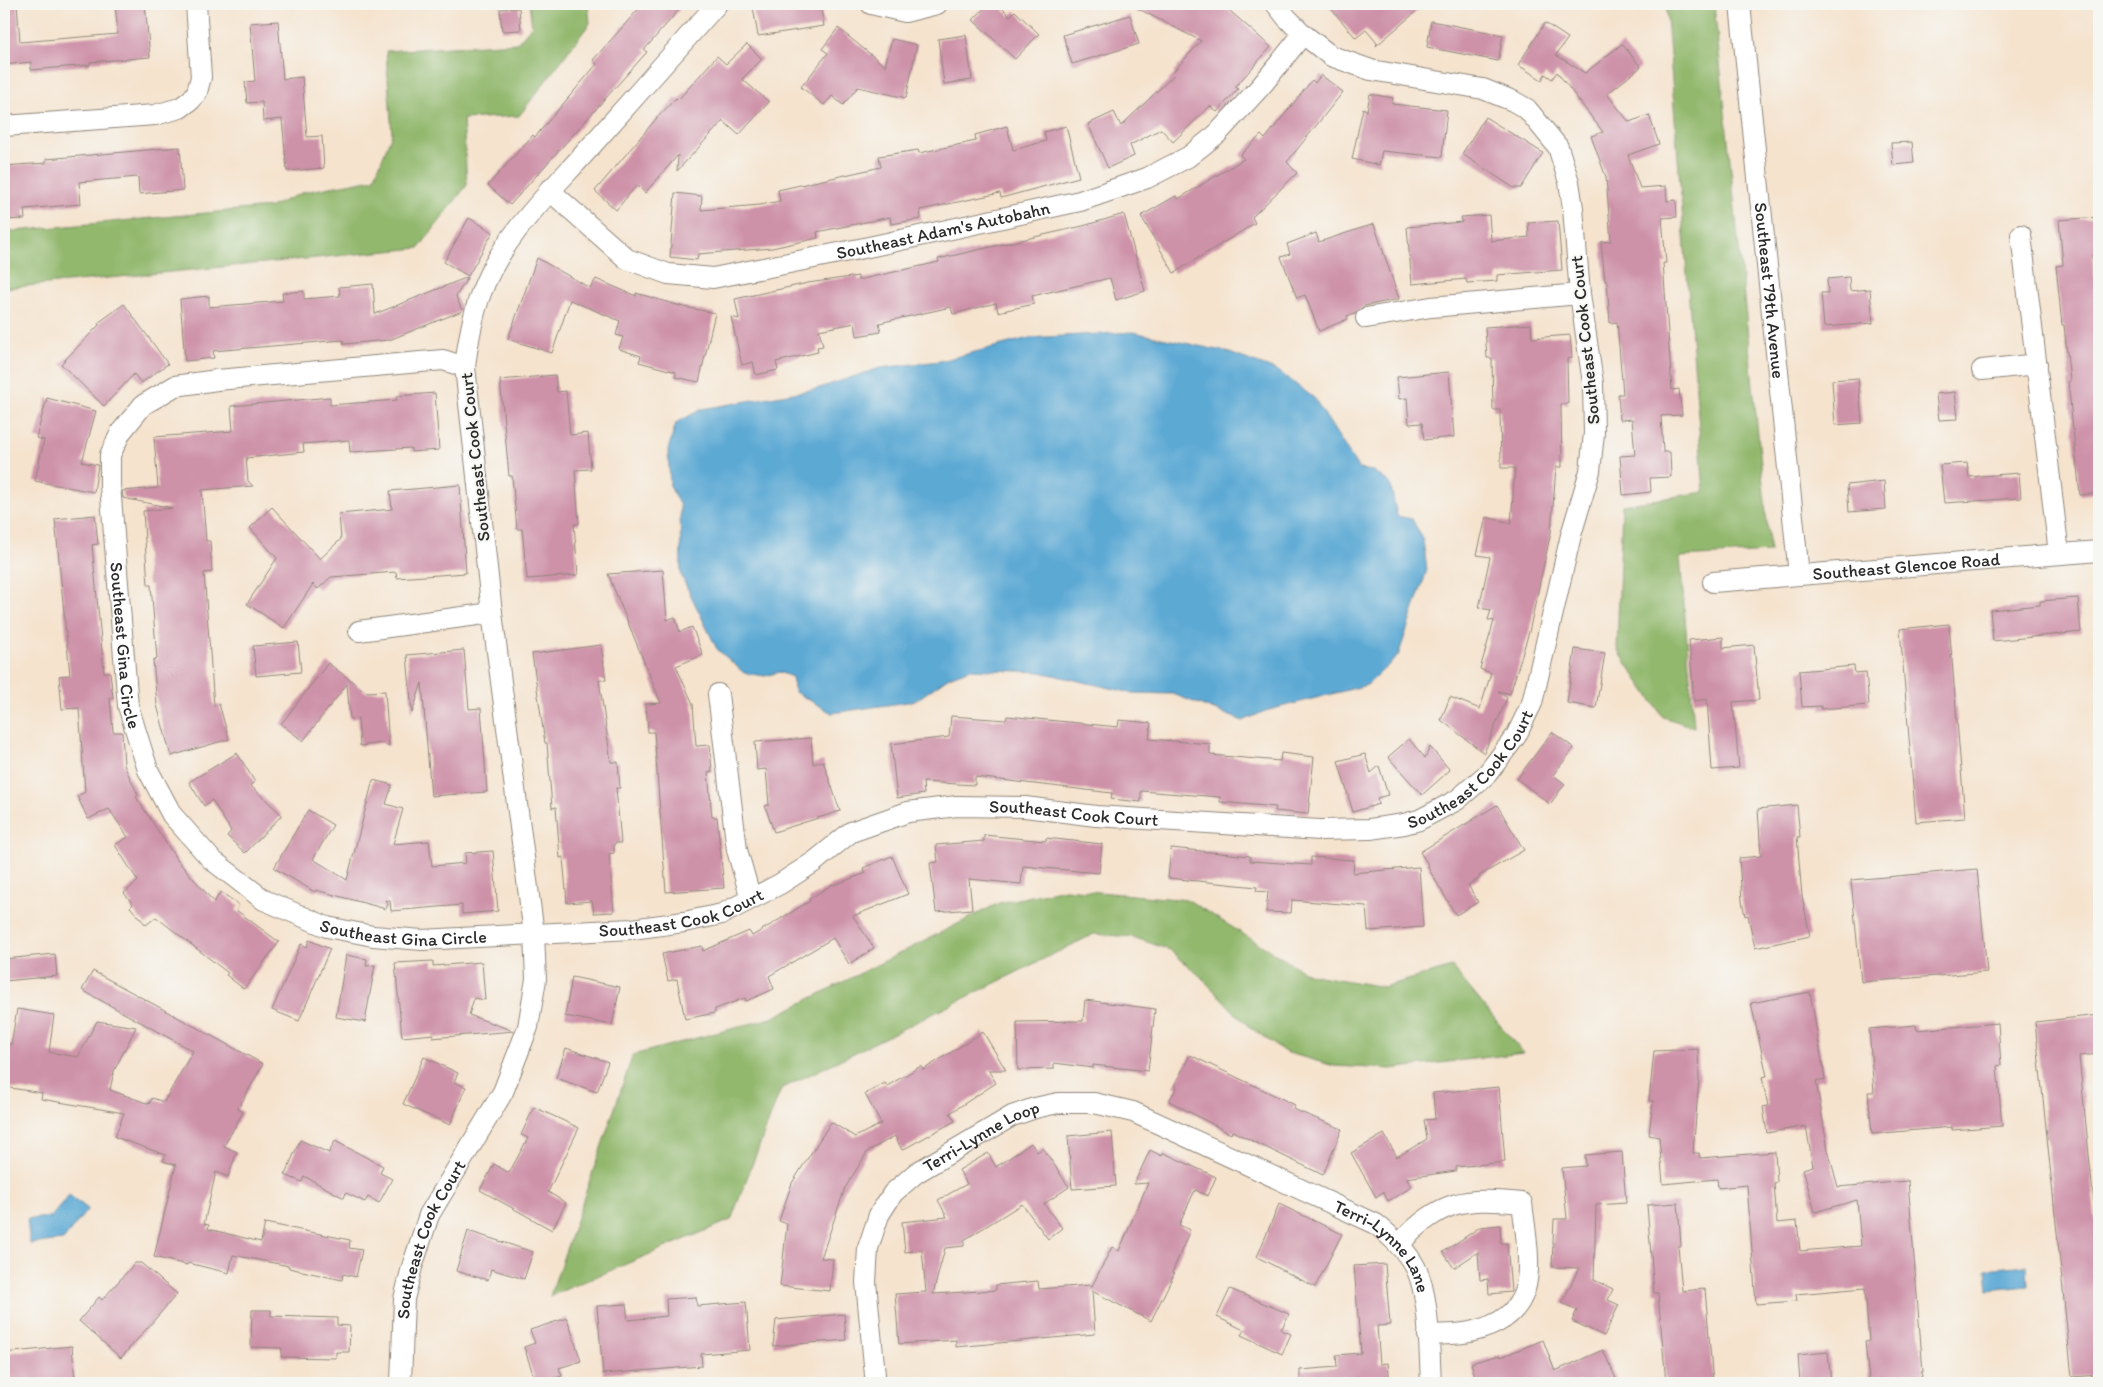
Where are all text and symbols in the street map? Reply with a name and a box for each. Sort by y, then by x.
street label: Southeast Adam's Autobahn [835,197,1052,264]
street label: Southeast 79th Avenue [1750,201,1790,380]
street label: Southeast Cook Court [1565,254,1605,426]
street label: Southeast Cook Court [455,371,495,543]
street label: Southeast Glencoe Road [1812,548,2001,585]
street label: Southeast Gina Circle [105,561,145,731]
street label: Southeast Cook Court [1405,706,1538,834]
street label: Southeast Cook Court [989,795,1159,831]
street label: Southeast Cook Court [598,883,767,942]
street label: Southeast Gina Circle [316,914,487,951]
street label: Terri-Lynne Loop [919,1096,1042,1177]
street label: Southeast Cook Court [392,1156,471,1319]
street label: Terri-Lynne Lane [1331,1195,1434,1295]

